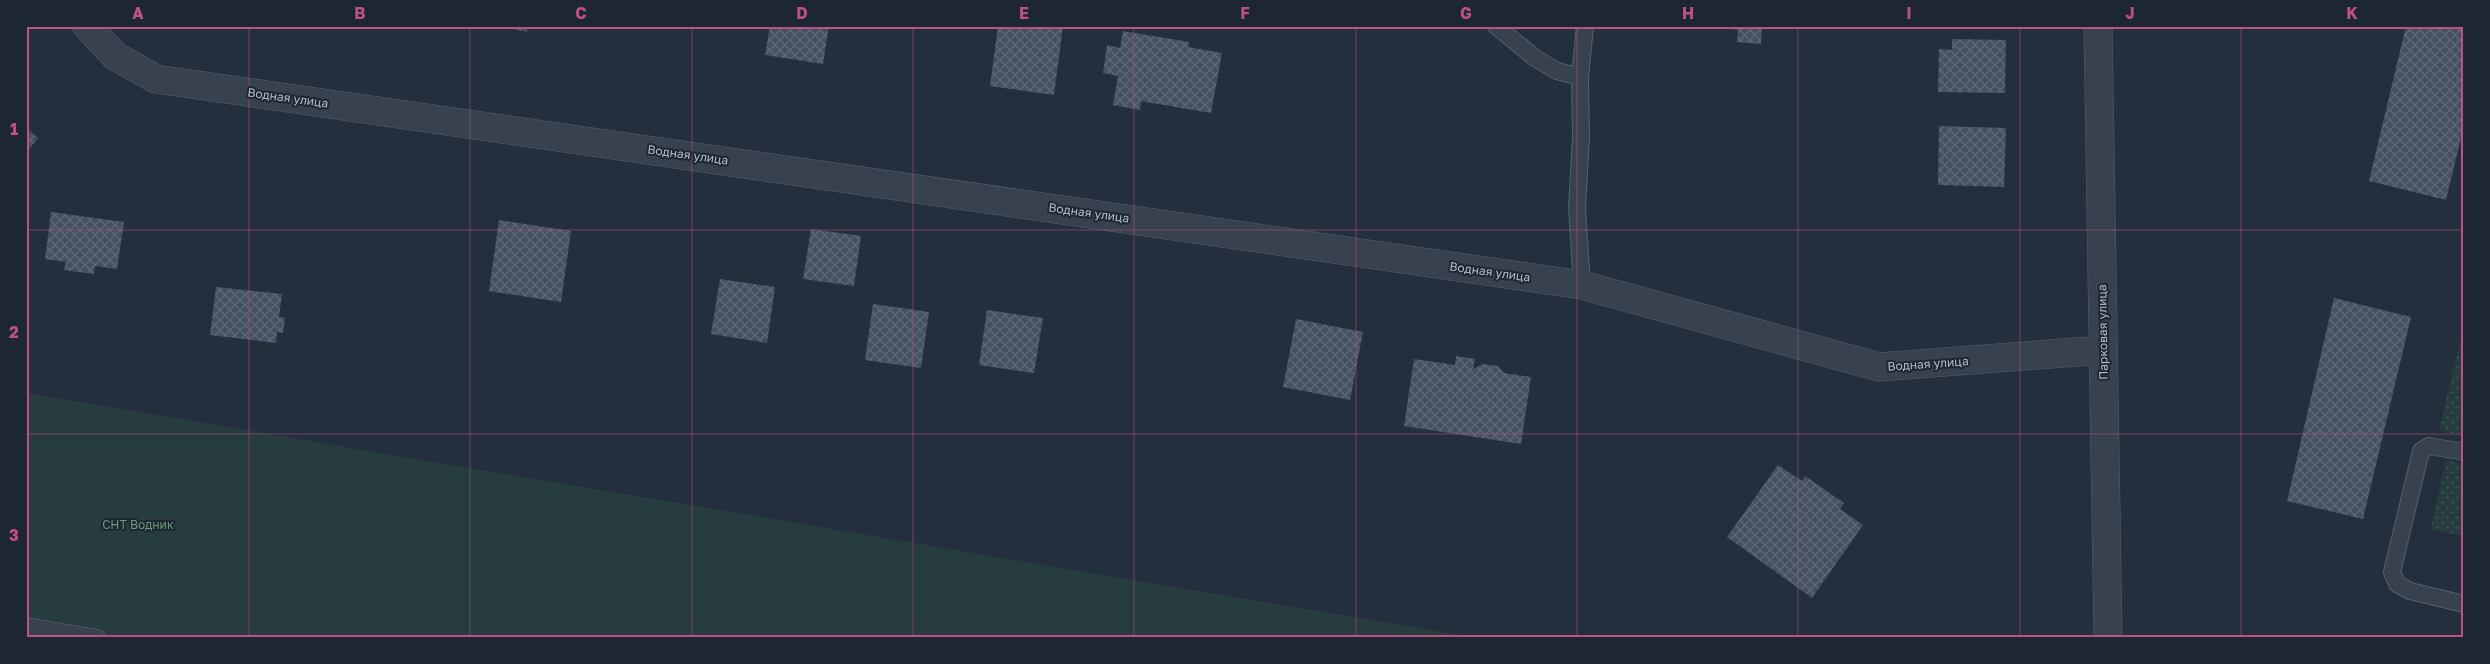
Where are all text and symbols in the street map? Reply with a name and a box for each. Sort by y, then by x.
text: A [132,3,144,23]
text: B [354,3,366,23]
text: C [575,3,587,23]
text: D [796,3,808,23]
text: E [1019,3,1029,23]
text: F [1240,3,1250,23]
text: G [1460,3,1472,23]
text: H [1682,3,1694,23]
text: I [1906,3,1912,23]
text: J [2125,3,2135,23]
text: K [2346,3,2358,23]
street label: Водная улица [247,84,329,111]
text: 1 [10,119,18,139]
street label: Водная улица [647,141,729,168]
street label: Водная улица [1048,199,1130,226]
street label: Водная улица [1449,258,1531,285]
street label: Парковая улица [2094,284,2111,380]
text: 2 [9,322,19,342]
street label: Водная улица [1887,353,1969,374]
park label: СНТ Водник [102,517,174,532]
text: 3 [9,525,19,545]

